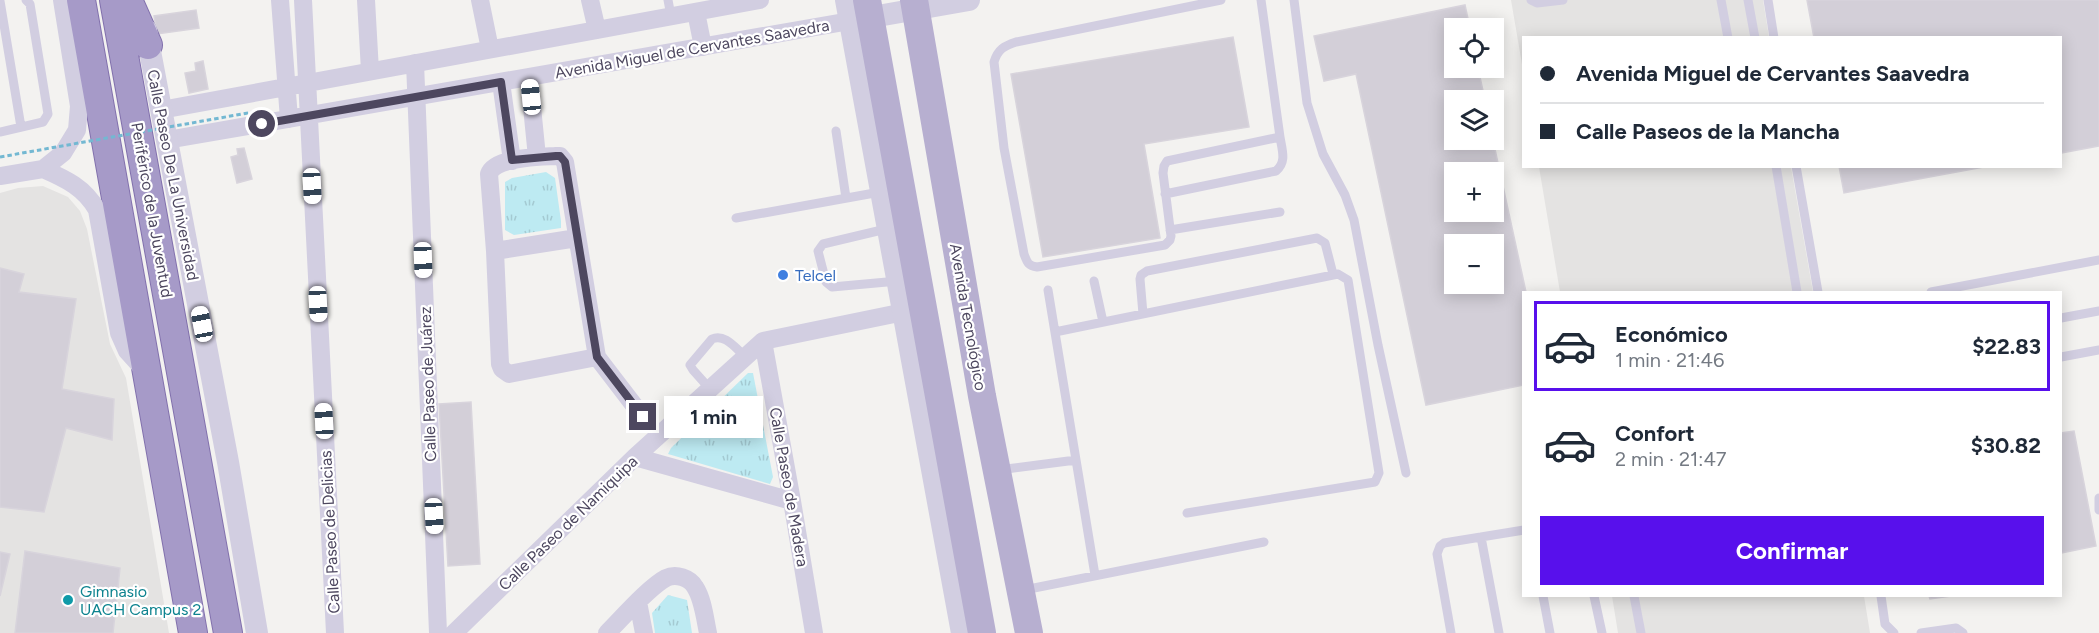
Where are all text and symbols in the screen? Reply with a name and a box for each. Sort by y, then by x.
street label: Avenida Miguel de Cervantes Saavedra [553,15,831,83]
map controls [1444,18,1504,294]
button: locate [1444,18,1504,78]
text: Avenida Miguel de Cervantes Saavedra [1576,60,1969,87]
street label: Calle Paseo De La Universidad [143,68,203,282]
car [520,78,542,116]
button: layers [1444,90,1504,150]
route start [248,110,275,137]
text: Calle Paseos de la Mancha [1576,118,1840,145]
street label: Periférico de la Juventud [127,121,177,299]
button: + [1444,162,1504,222]
car [302,168,322,204]
button: − [1444,234,1504,294]
car [413,242,433,278]
street label: Avenida Tecnológico [946,242,990,392]
place label: Telcel [795,266,836,285]
marker: Telcel [776,268,790,282]
car [308,286,328,322]
car [190,305,214,343]
street label: Calle Paseo de Juárez [416,306,440,462]
icon: car [1543,319,1597,373]
text: Económico [1615,321,1728,348]
text: $22.83 [1972,333,2041,360]
text: 1 min · 21:46 [1615,348,1724,372]
callout: 1 min [664,396,763,438]
car [314,403,334,439]
route end [629,403,656,430]
text: 1 min [690,405,737,429]
street label: Calle Paseo de Madera [766,406,812,568]
icon: car [1543,418,1597,472]
text: Confort [1615,420,1695,447]
text: $30.82 [1971,432,2041,459]
text: 2 min · 21:47 [1615,447,1727,471]
street label: Calle Paseo de Delicias [316,450,344,614]
street label: Calle Paseo de Namiquipa [495,452,641,594]
car [424,498,444,534]
button: Confirmar [1540,516,2044,585]
place label: Gimnasio UACH Campus 2 [80,582,201,619]
marker: Gimnasio UACH Campus 2 [61,593,75,607]

